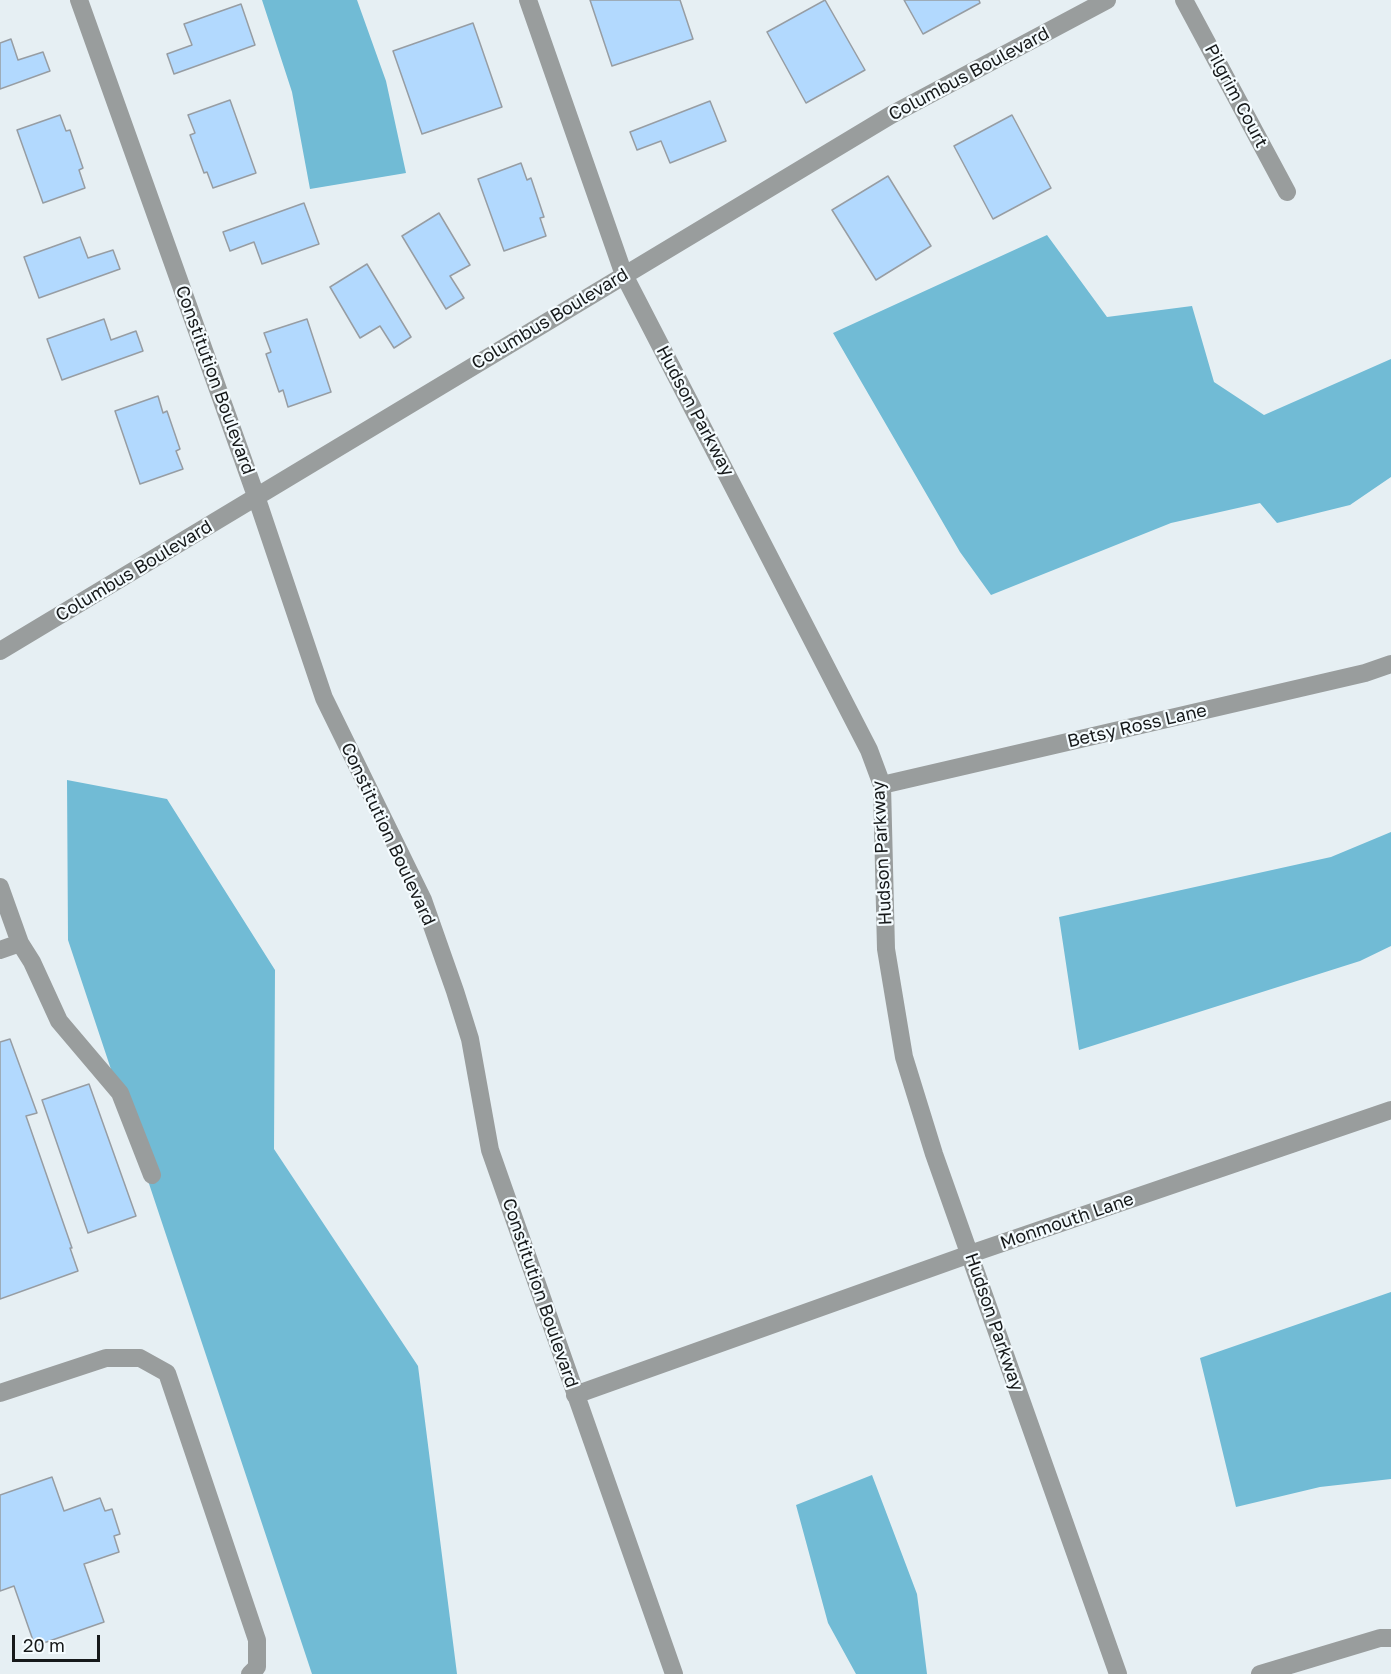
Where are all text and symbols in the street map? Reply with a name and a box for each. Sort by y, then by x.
street label: Columbus Boulevard [885,23,1053,125]
street label: Pilgrim Court [1200,41,1272,151]
street label: Columbus Boulevard [468,264,632,374]
street label: Constitution Boulevard [171,283,259,477]
street label: Hudson Parkway [651,342,739,480]
street label: Columbus Boulevard [52,516,216,626]
street label: Betsy Ross Lane [1065,699,1209,753]
street label: Constitution Boulevard [336,739,440,929]
street label: Hudson Parkway [867,780,897,926]
street label: Monmouth Lane [997,1188,1137,1254]
street label: Constitution Boulevard [497,1195,583,1391]
street label: Hudson Parkway [960,1250,1028,1394]
scale bar [15,1623,104,1661]
text: 20 m [23,1634,65,1656]

